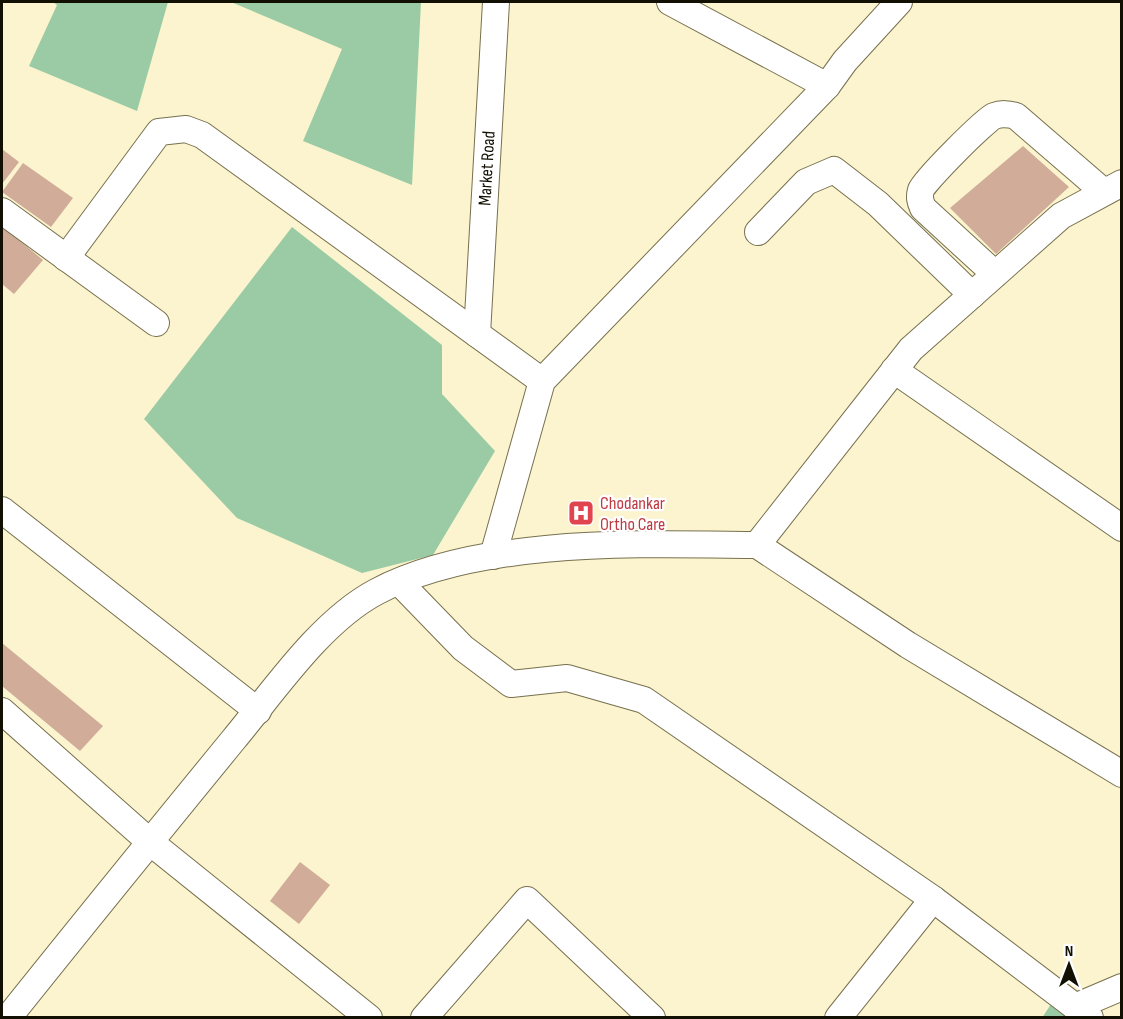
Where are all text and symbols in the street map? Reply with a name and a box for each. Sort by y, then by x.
street label: Market Road [474,130,500,206]
place label: Chodankar Ortho Care [600,493,665,535]
hospital icon: Chodankar Ortho Care [566,498,596,528]
north arrow [1039,935,1099,995]
text: N [1065,942,1073,961]

